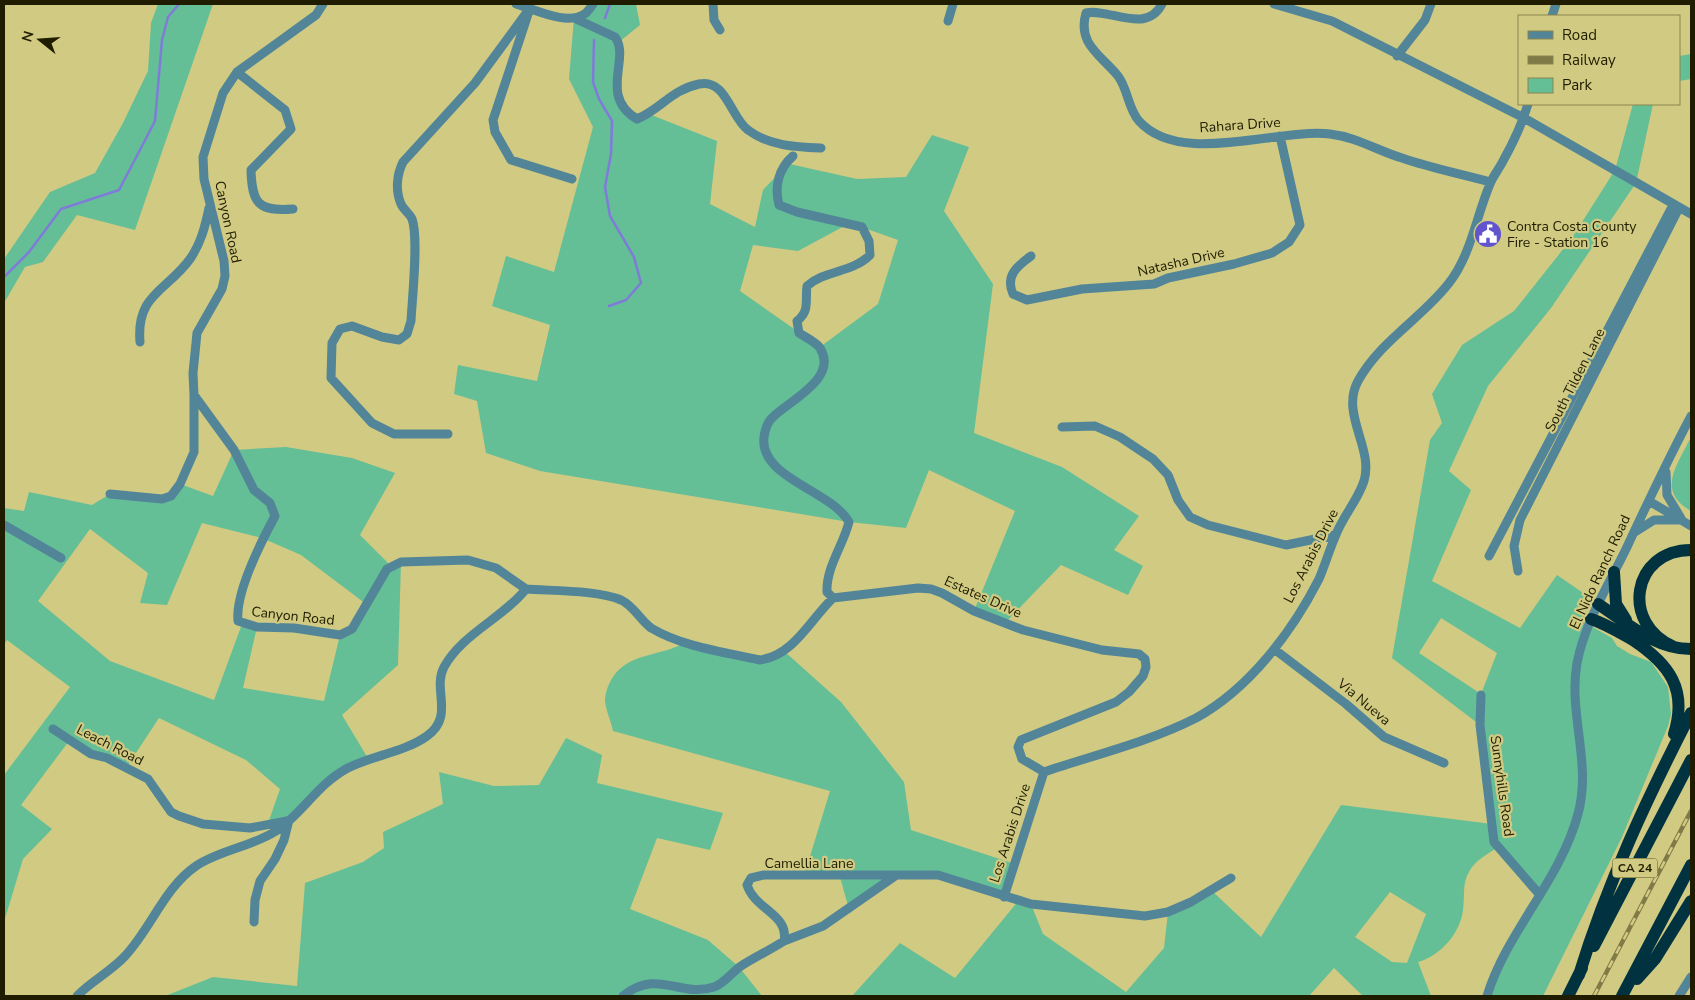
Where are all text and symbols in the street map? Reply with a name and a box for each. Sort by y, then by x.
north arrow [15,15,65,65]
legend [1518,15,1680,105]
text: Road [1562,25,1597,45]
text: N [17,29,39,44]
text: Railway [1562,50,1616,70]
text: Park [1562,75,1592,95]
street label: Rahara Drive [1199,113,1281,137]
street label: Canyon Road [210,179,246,265]
place label: Contra Costa County Fire - Station 16 [1507,217,1637,252]
public building icon: Contra Costa County Fire - Station 16 [1473,219,1503,249]
street label: Natasha Drive [1135,243,1227,281]
street label: South Tilden Lane [1541,325,1609,435]
street label: Los Arabis Drive [1279,506,1343,606]
street label: El Nido Ranch Road [1565,512,1635,632]
street label: Estates Drive [941,571,1025,623]
street label: Canyon Road [250,602,336,630]
street label: Via Nueva [1333,674,1395,730]
street label: Leach Road [73,720,147,770]
street label: Sunnyhills Road [1486,734,1518,838]
street label: Los Arabis Drive [985,781,1035,885]
street label: Camellia Lane [764,854,854,873]
road number: CA 24 [1612,858,1658,878]

